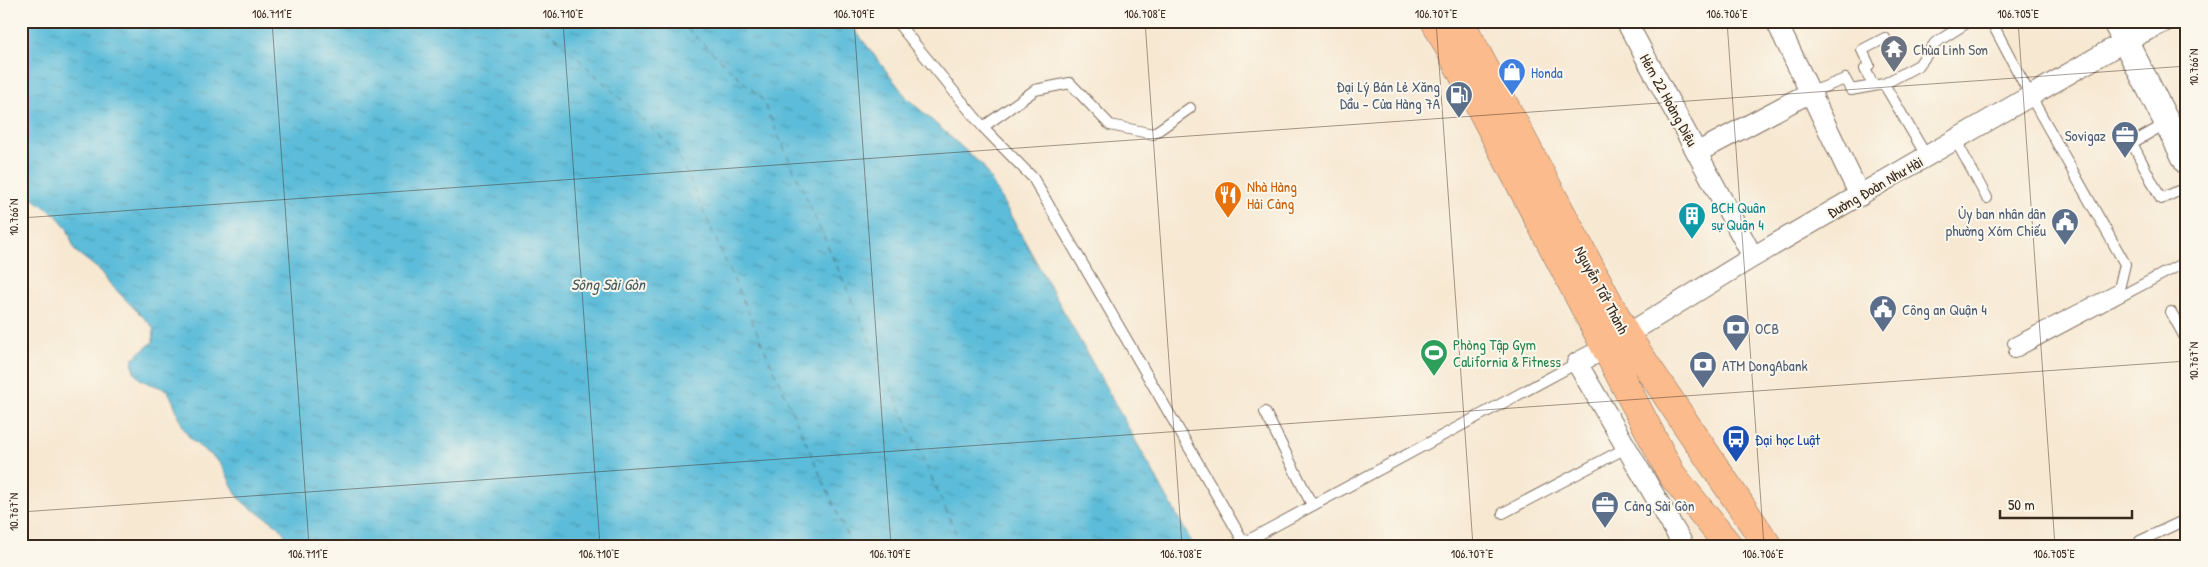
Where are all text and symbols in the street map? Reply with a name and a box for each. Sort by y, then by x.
text: 106.711°E [252,5,293,22]
text: 106.710°E [543,5,584,22]
text: 106.709°E [834,5,875,22]
text: 106.708°E [1124,5,1167,22]
text: 106.707°E [1415,5,1458,22]
text: 106.706°E [1706,5,1748,22]
text: 106.705°E [1997,5,2039,22]
temple icon: Chùa Linh Sơn [1879,34,1909,73]
place label: Chùa Linh Sơn [1913,39,1988,60]
text: 10.766°N [2185,49,2202,85]
street label: Hẻm 22 Hoàng Diệu [1635,50,1703,150]
shop icon: Honda [1497,57,1527,96]
place label: Honda [1531,62,1563,83]
place label: Đại Lý Bán Lẻ Xăng Dầu - Cửa Hàng 7A [1337,76,1441,114]
fuel station icon: Đại Lý Bán Lẻ Xăng Dầu - Cửa Hàng 7A [1444,80,1474,119]
office icon: Sovigaz [2110,120,2140,159]
place label: Sovigaz [2065,125,2107,146]
street label: Đường Đoàn Như Hài [1823,151,1927,223]
place label: Nhà Hàng Hải Cảng [1247,176,1297,214]
restaurant icon: Nhà Hàng Hải Cảng [1213,180,1243,219]
place label: BCH Quân sự Quận 4 [1711,197,1766,235]
text: 10.766°N [5,199,22,235]
building icon: BCH Quân sự Quận 4 [1677,201,1707,240]
place label: Ủy ban nhân dân phường Xóm Chiếu [1946,203,2046,241]
public building icon: Ủy ban nhân dân phường Xóm Chiếu [2050,207,2080,246]
street label: Nguyễn Tất Thành [1570,242,1634,338]
water label: Sông Sài Gòn [571,273,647,295]
public building icon: Công an Quận 4 [1868,294,1898,333]
place label: Công an Quận 4 [1902,299,1987,320]
bank icon: OCB [1721,313,1751,352]
place label: OCB [1755,318,1779,339]
place label: Phòng Tập Gym California & Fitness [1453,334,1561,372]
sports icon: Phòng Tập Gym California & Fitness [1419,338,1449,377]
text: 10.767°N [2185,342,2202,380]
bank icon: ATM DongAbank [1688,350,1718,389]
place label: ATM DongAbank [1722,355,1808,376]
bus stop icon: Đại học Luật [1721,424,1751,463]
place label: Đại học Luật [1755,429,1821,450]
scale bar [2000,487,2133,519]
office icon: Cảng Sài Gòn [1590,490,1620,529]
text: 10.767°N [5,493,22,531]
text: 50 m [2008,494,2035,515]
place label: Cảng Sài Gòn [1624,495,1695,516]
text: 106.711°E [288,545,329,562]
text: 106.710°E [579,545,620,562]
text: 106.709°E [870,545,911,562]
text: 106.708°E [1160,545,1203,562]
text: 106.707°E [1451,545,1494,562]
text: 106.706°E [1742,545,1784,562]
text: 106.705°E [2033,545,2075,562]

